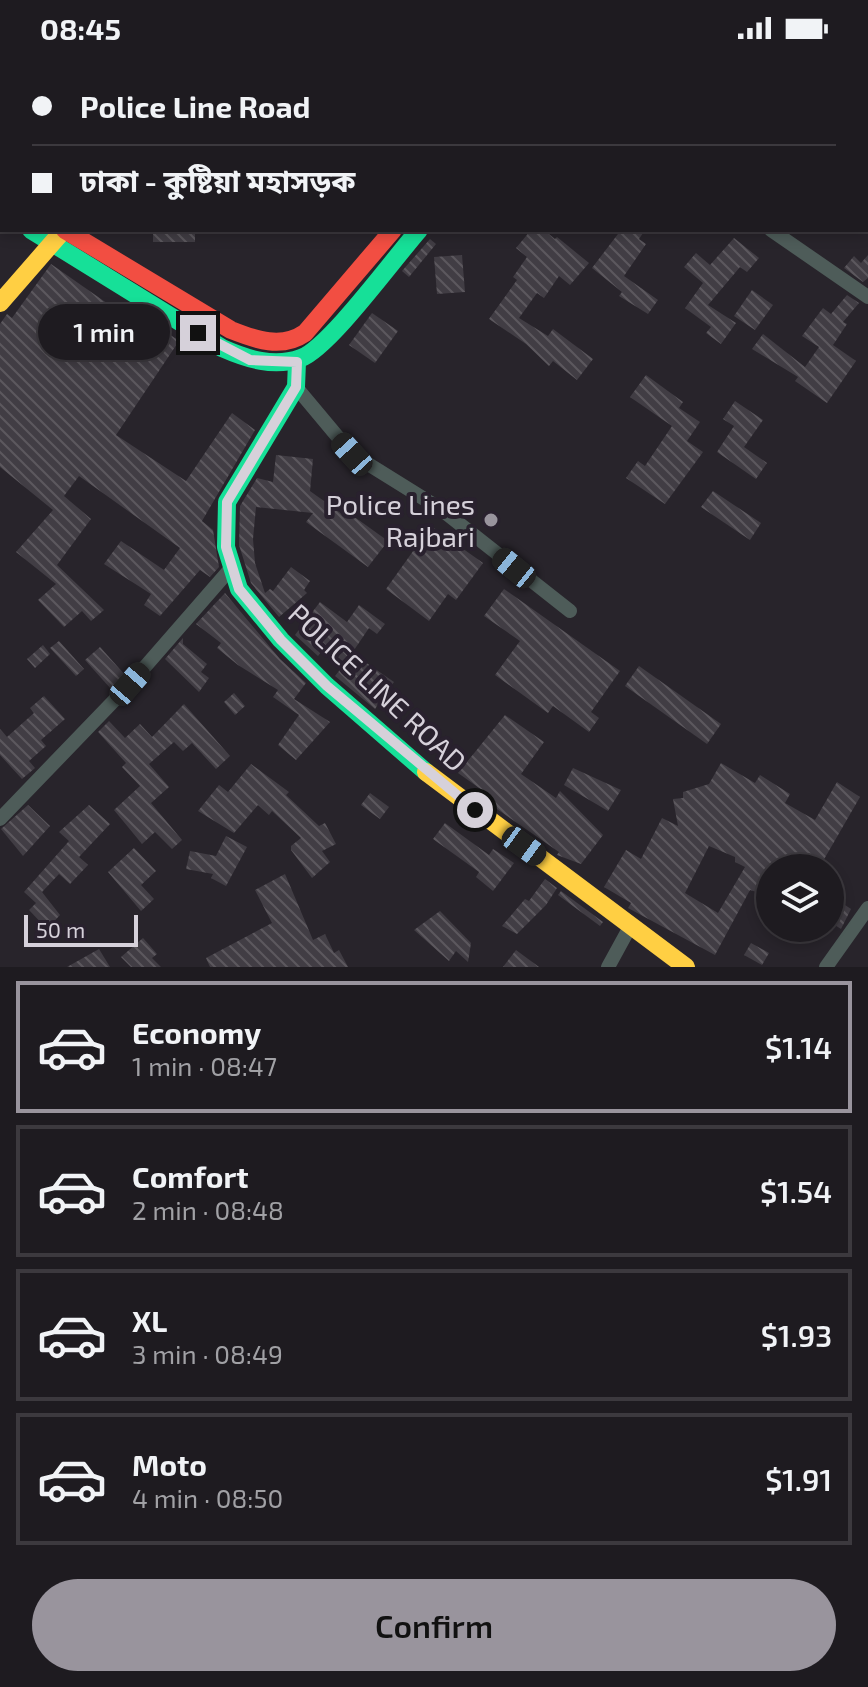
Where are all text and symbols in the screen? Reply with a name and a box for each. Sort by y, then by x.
text: 08:45 [40,10,121,46]
text: Police Line Road [80,88,311,124]
text: ঢাকা - কুষ্টিয়া মহাসড়ক [80,162,356,198]
callout: 1 min [38,305,170,361]
route end [180,315,216,351]
text: 1 min [73,316,135,347]
car [327,428,377,480]
place label: Police Lines Rajbari [326,487,475,553]
marker: Police Lines Rajbari [482,511,500,529]
car [488,544,540,592]
street label: POLICE LINE ROAD [282,596,474,778]
car [105,658,155,710]
route start [457,792,493,828]
car [498,822,550,870]
map controls [756,854,844,942]
button: layers [756,854,844,942]
scale bar [24,911,138,947]
text: 50 m [36,916,85,942]
icon: car [36,1011,108,1083]
text: Economy [132,1014,261,1050]
text: $1.14 [765,1029,832,1065]
text: 1 min · 08:47 [132,1050,277,1081]
icon: car [36,1155,108,1227]
text: Comfort [132,1158,249,1194]
text: $1.54 [760,1173,832,1209]
text: 2 min · 08:48 [132,1194,284,1225]
icon: car [36,1299,108,1371]
text: XL [132,1302,167,1338]
text: $1.93 [761,1317,832,1353]
text: 3 min · 08:49 [132,1338,283,1369]
icon: car [36,1443,108,1515]
text: Moto [132,1446,207,1482]
text: $1.91 [765,1461,832,1497]
text: 4 min · 08:50 [132,1482,283,1513]
button: Confirm [32,1579,836,1671]

